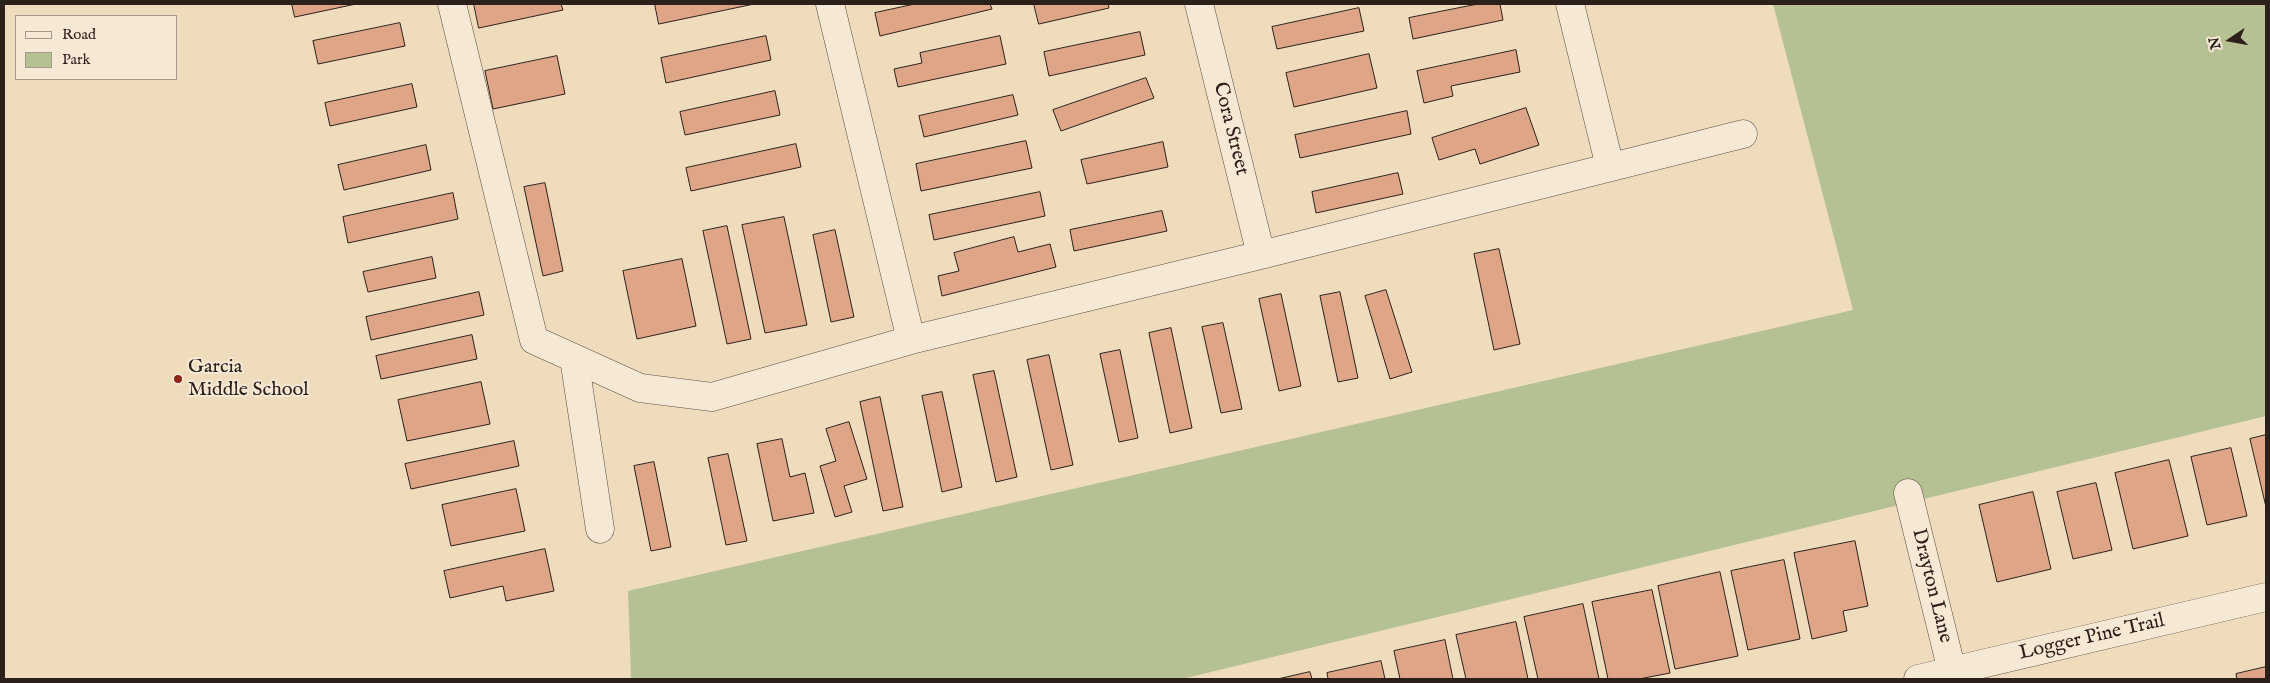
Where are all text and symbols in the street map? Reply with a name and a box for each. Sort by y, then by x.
legend [15,15,178,80]
north arrow [2205,15,2255,65]
text: Road [62,25,96,44]
text: N [2205,35,2225,51]
text: Park [62,50,91,69]
street label: Cora Street [1207,80,1253,178]
place label: Garcia Middle School [188,356,309,403]
marker: Garcia Middle School [172,373,184,385]
street label: Drayton Lane [1905,526,1957,646]
street label: Logger Pine Trail [2017,610,2167,666]

